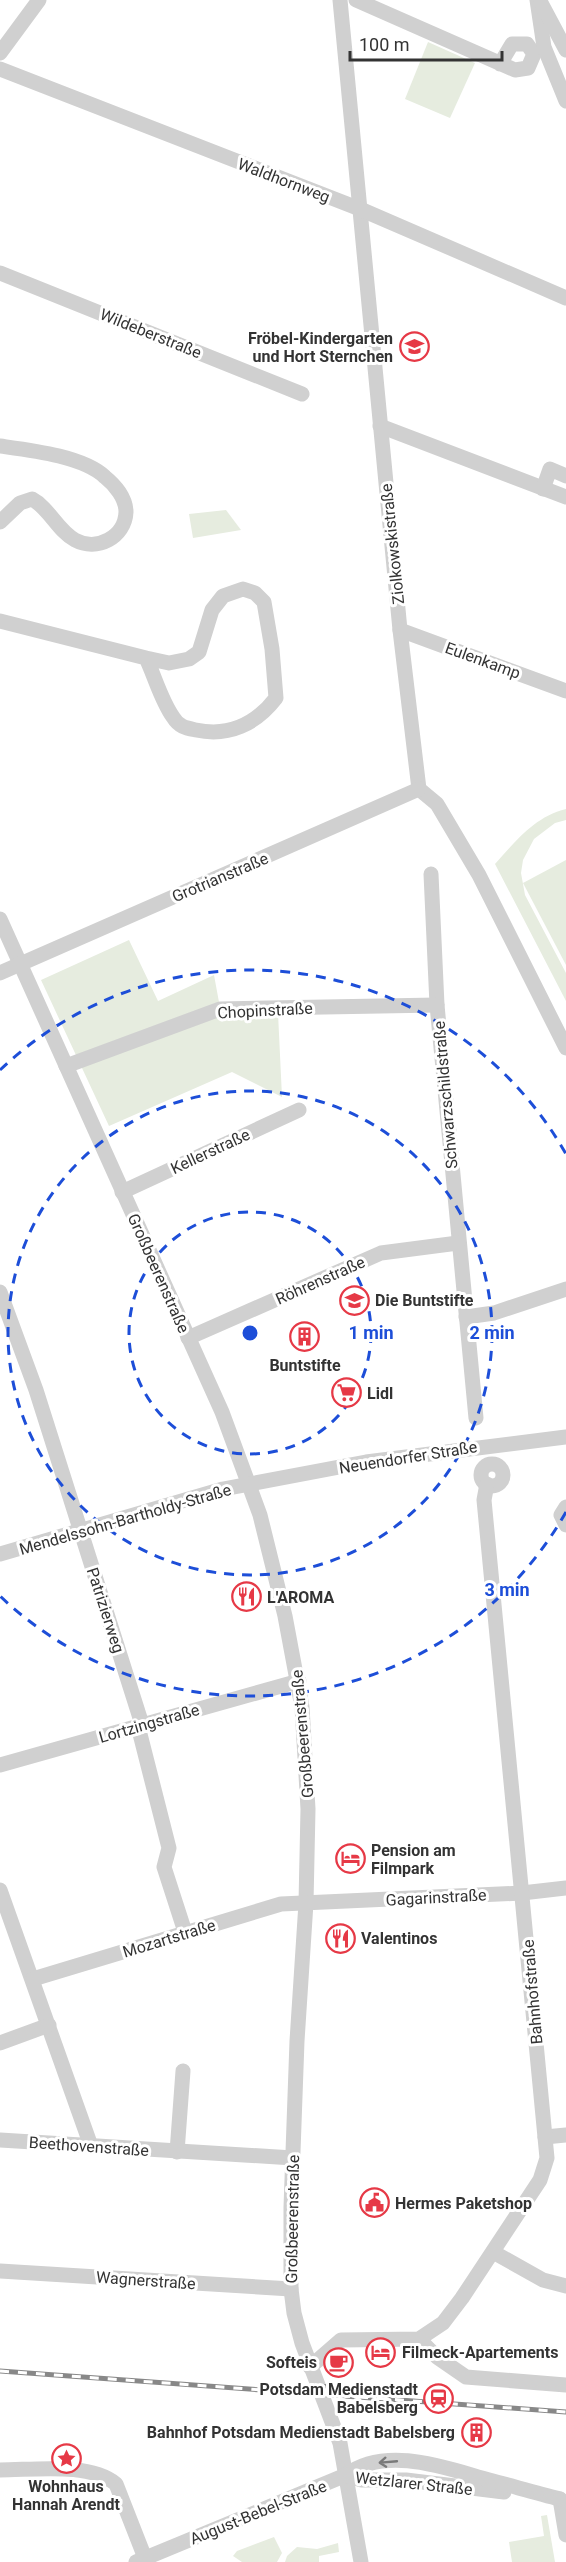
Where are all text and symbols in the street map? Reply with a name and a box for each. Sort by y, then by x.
scale bar [350,24,502,62]
text: 100 m [359,34,410,55]
street label: Waldhornweg [235,154,333,207]
street label: Wildeberstraße [97,304,204,362]
place label: Fröbel-Kindergarten und Hort Sternchen [248,329,393,366]
school or university icon: Fröbel-Kindergarten und Hort Sternchen [398,331,430,363]
street label: Ziolkowskistraße [377,483,408,605]
street label: Eulenkamp [443,638,523,683]
street label: Grotrianstraße [169,849,271,906]
street label: Chopinstraße [217,999,313,1022]
street label: Schwarzschildstraße [430,1020,461,1170]
street label: Kellerstraße [168,1125,253,1178]
street label: Großbeerenstraße [124,1211,193,1336]
street label: Röhrenstraße [273,1252,368,1309]
school or university icon: Die Buntstifte [338,1284,370,1316]
place label: Die Buntstifte [375,1291,474,1310]
building icon: Buntstifte [289,1321,321,1353]
text: 1 min [348,1322,394,1343]
text: 2 min [469,1322,515,1343]
centre of rings [240,1323,260,1343]
place label: Buntstifte [269,1356,341,1375]
supermarket icon: Lidl [330,1377,362,1409]
place label: Lidl [367,1384,393,1403]
street label: Neuendorfer Straße [338,1437,478,1478]
street label: Mendelssohn-Bartholdy-Straße [17,1480,233,1559]
street label: Patrizierweg [83,1565,128,1655]
text: 3 min [484,1579,530,1600]
restaurant icon: L'AROMA [230,1581,262,1613]
place label: L'AROMA [267,1588,334,1607]
street label: Großbeerenstraße [287,1669,318,1799]
street label: Lortzingstraße [97,1700,202,1747]
place label: Pension am Filmpark [371,1841,456,1878]
hotel icon: Pension am Filmpark [334,1843,366,1875]
street label: Gagarinstraße [385,1885,487,1910]
street label: Mozartstraße [120,1915,218,1962]
restaurant icon: Valentinos [324,1922,356,1954]
place label: Valentinos [361,1929,437,1948]
street label: Bahnhofstraße [518,1939,547,2045]
street label: Beethovenstraße [28,2133,150,2160]
street label: Großbeerenstraße [282,2155,303,2283]
public building icon: Hermes Paketshop [358,2187,390,2219]
place label: Hermes Paketshop [395,2194,532,2213]
street label: Wagnerstraße [96,2268,196,2293]
hotel icon: Filmeck-Apartements [365,2336,397,2368]
place label: Filmeck-Apartements [402,2343,558,2362]
cafe icon: Softeis [322,2346,354,2378]
place label: Softeis [266,2353,317,2372]
place label: Potsdam Medienstadt Babelsberg [260,2380,419,2417]
station icon: Potsdam Medienstadt Babelsberg [423,2382,455,2414]
building icon: Bahnhof Potsdam Medienstadt Babelsberg [460,2416,492,2448]
place label: Bahnhof Potsdam Medienstadt Babelsberg [147,2423,455,2442]
place icon: Wohnhaus Hannah Arendt [50,2442,82,2474]
one-way arrow [379,2457,399,2468]
street label: Wetzlarer Straße [354,2468,474,2499]
street label: August-Bebel-Straße [187,2476,329,2549]
place label: Wohnhaus Hannah Arendt [12,2477,120,2514]

